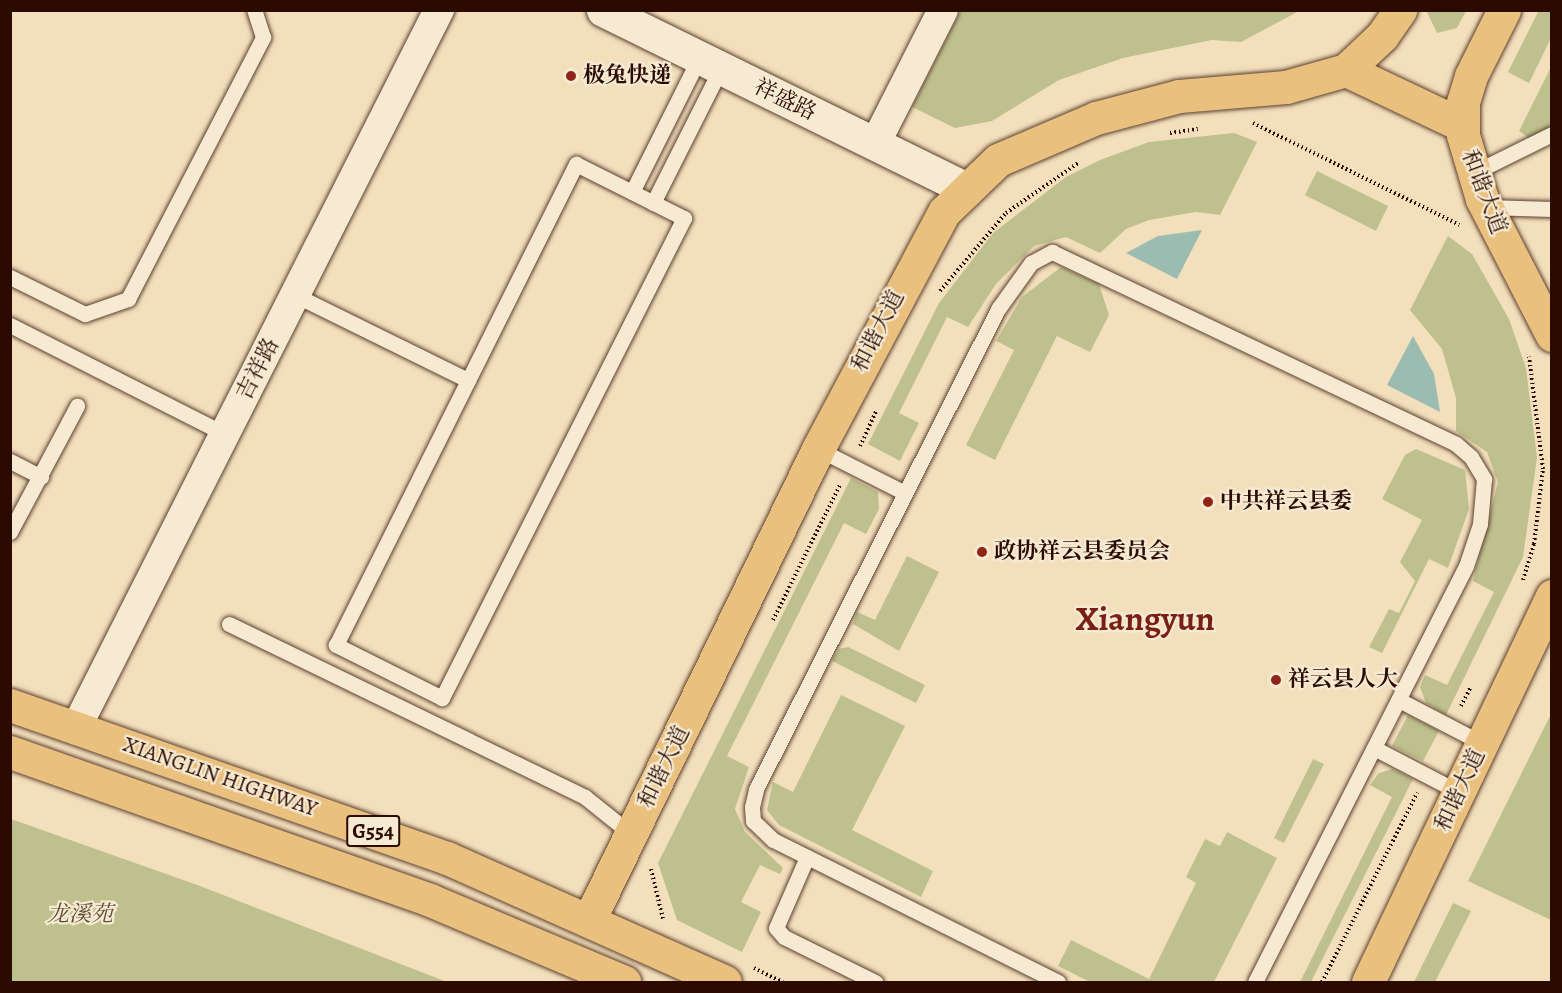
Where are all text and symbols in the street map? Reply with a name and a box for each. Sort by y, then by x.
place label: 极兔快递 [583,63,671,89]
marker: 极兔快递 [564,69,578,83]
street label: 祥盛路 [750,74,820,126]
street label: 和谐大道 [1456,146,1512,238]
street label: 和谐大道 [846,286,910,376]
street label: 吉祥路 [231,334,285,404]
place label: 中共祥云县委 [1220,489,1352,515]
marker: 中共祥云县委 [1201,495,1215,509]
place label: 政协祥云县委员会 [994,539,1170,565]
marker: 政协祥云县委员会 [975,545,989,559]
district label: Xiangyun [1075,599,1215,639]
place label: 祥云县人大 [1288,667,1398,693]
marker: 祥云县人大 [1269,673,1283,687]
street label: 和谐大道 [633,722,695,812]
street label: XIANGLIN HIGHWAY [119,731,321,823]
street label: 和谐大道 [1429,745,1491,835]
road number: G554 [346,813,400,849]
park label: 龙溪苑 [47,902,113,928]

